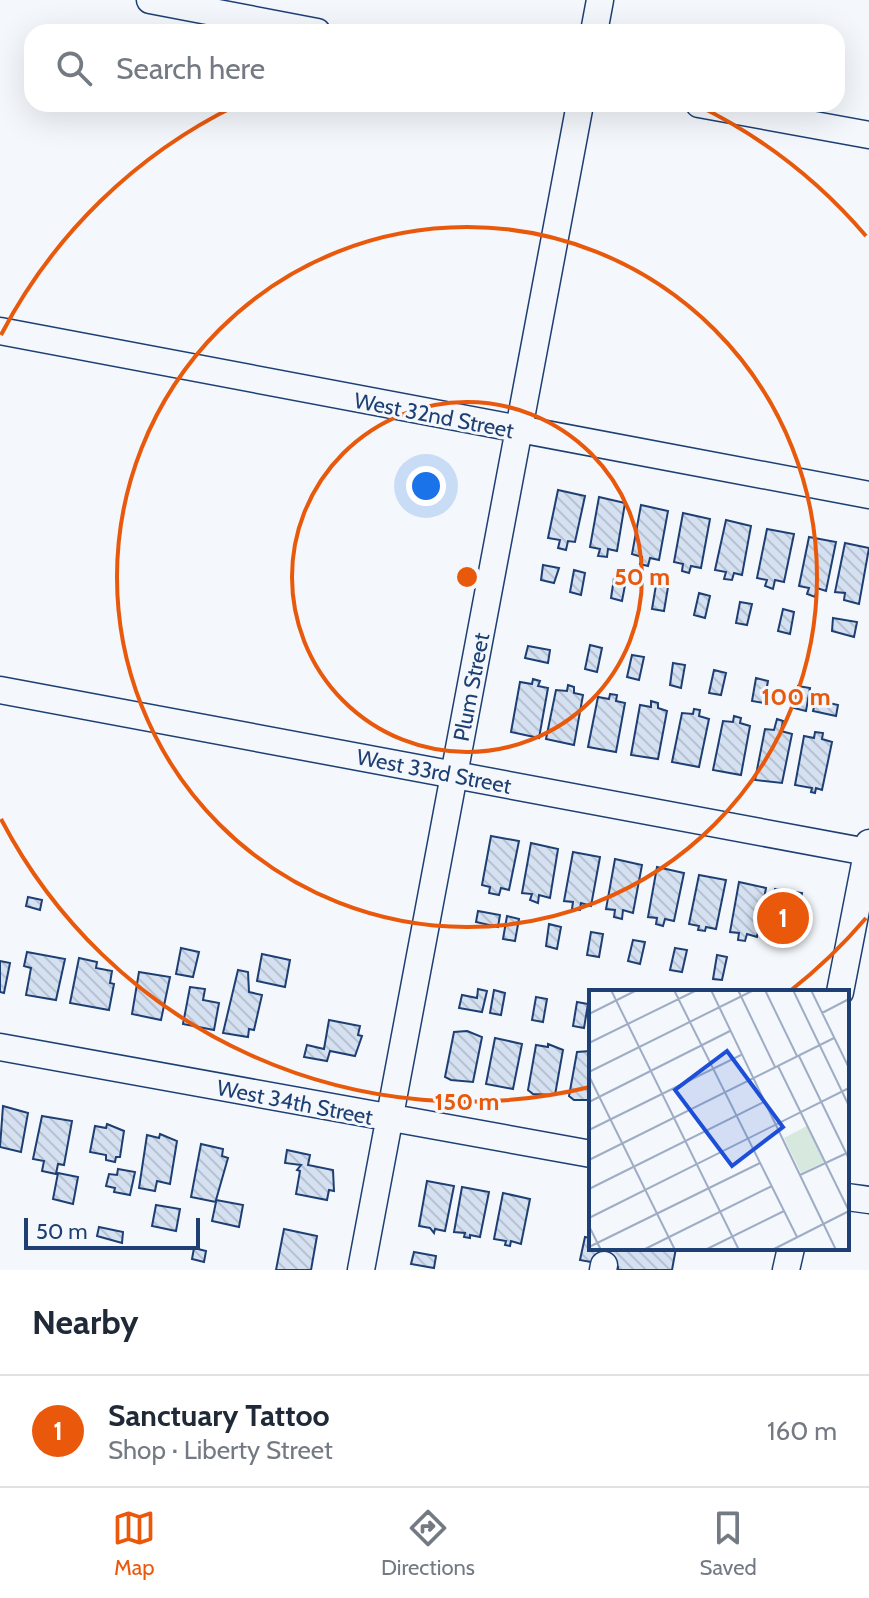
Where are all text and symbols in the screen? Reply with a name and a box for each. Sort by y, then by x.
search box [24,24,845,112]
icon: search [52,46,96,90]
text: Search here [116,50,265,87]
street label: West 32nd Street [352,387,517,444]
your location [406,466,446,506]
text: 50 m [614,562,670,591]
centre of rings [453,563,481,591]
street label: Plum Street [448,630,495,744]
text: 100 m [761,682,831,711]
street label: West 33rd Street [354,743,514,800]
pin: 1 [757,888,809,948]
inset map [589,990,849,1250]
street label: West 34th Street [215,1074,376,1131]
text: 150 m [435,1087,499,1116]
scale bar [24,1214,200,1250]
text: 50 m [36,1218,88,1245]
text: Nearby [32,1301,139,1343]
text: Sanctuary Tattoo [108,1397,330,1434]
text: 1 [53,1415,63,1447]
text: 160 m [767,1415,837,1447]
text: Shop · Liberty Street [108,1434,333,1466]
tab: Map [112,1506,156,1581]
tab: Directions [381,1506,475,1581]
tab: Saved [700,1506,757,1581]

